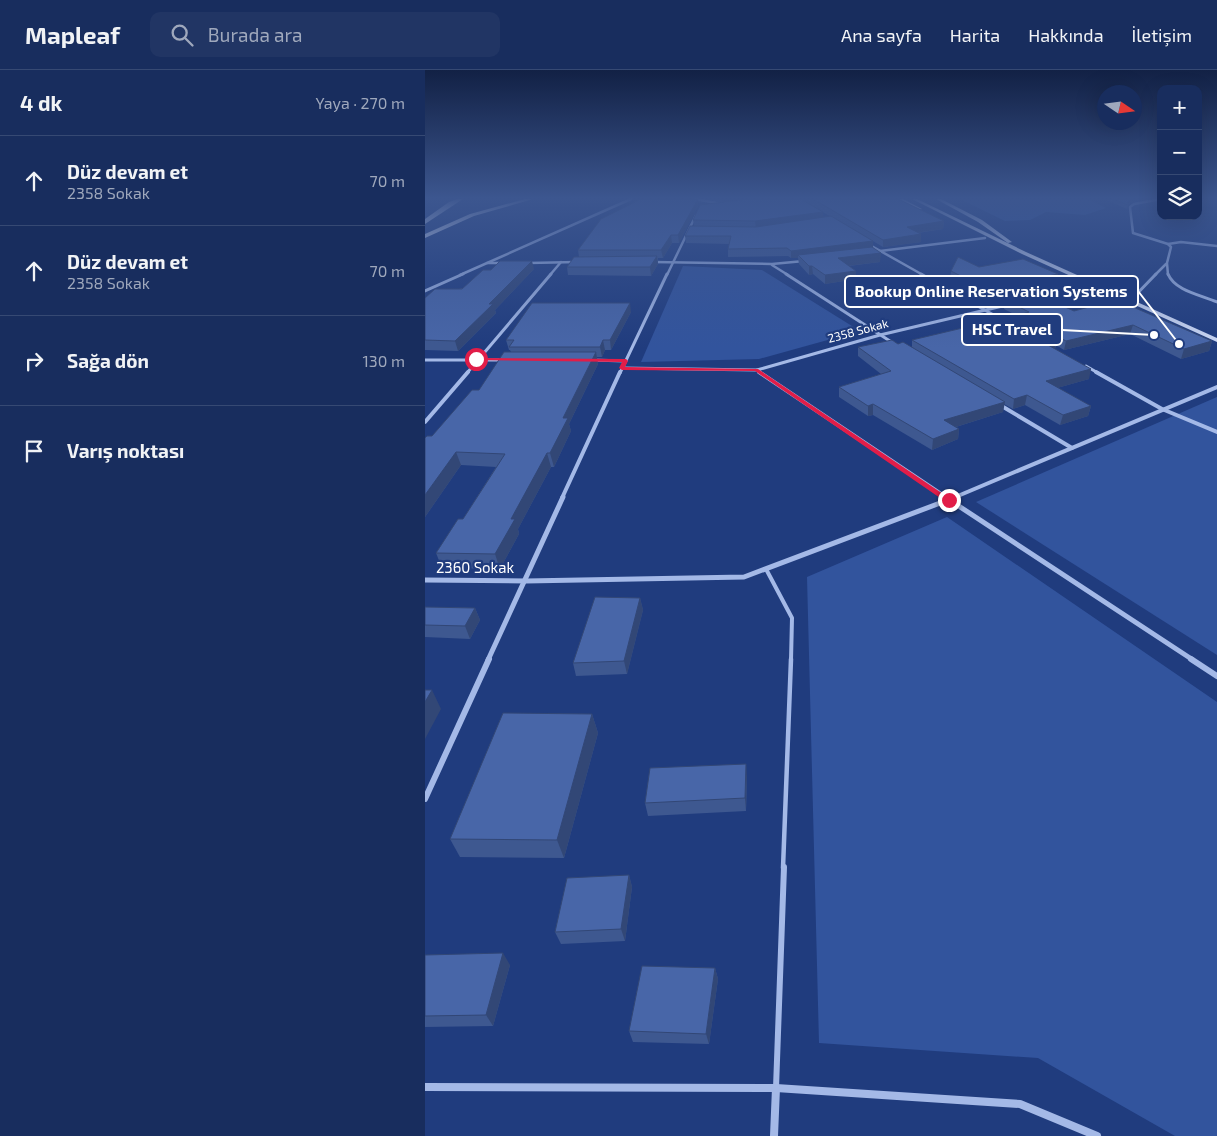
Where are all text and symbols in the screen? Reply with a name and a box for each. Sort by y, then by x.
search box [150,12,500,57]
text: Mapleaf [25,20,120,49]
icon: search [168,21,196,49]
text: Burada ara [208,23,303,46]
text: Ana sayfa [841,24,922,46]
text: Harita [950,24,1000,46]
text: Hakkında [1028,24,1104,46]
text: İletişim [1132,24,1192,46]
north arrow [1097,85,1142,130]
map controls [1157,85,1202,220]
button: + [1157,85,1202,130]
text: 4 dk [20,90,62,115]
text: Yaya · 270 m [316,93,405,112]
button: − [1157,130,1202,175]
text: Düz devam et [67,160,188,183]
icon: ahead [20,167,48,195]
text: 70 m [370,171,405,190]
button: layers [1157,175,1202,220]
text: 2358 Sokak [67,183,150,202]
text: Düz devam et [67,250,188,273]
icon: ahead [20,257,48,285]
text: 70 m [370,261,405,280]
text: 2358 Sokak [67,273,150,292]
callout: Bookup Online Reservation Systems [845,276,1138,307]
text: Bookup Online Reservation Systems [854,281,1128,301]
callout: HSC Travel [962,314,1062,345]
street label: 2358 Sokak [826,315,890,345]
text: HSC Travel [972,319,1053,338]
icon: right [20,347,48,375]
route start [465,348,488,371]
text: Sağa dön [67,349,149,372]
text: 130 m [363,351,405,370]
icon: arrive [20,437,48,465]
text: Varış noktası [67,439,184,462]
route end [938,489,961,512]
street label: 2360 Sokak [436,558,514,576]

